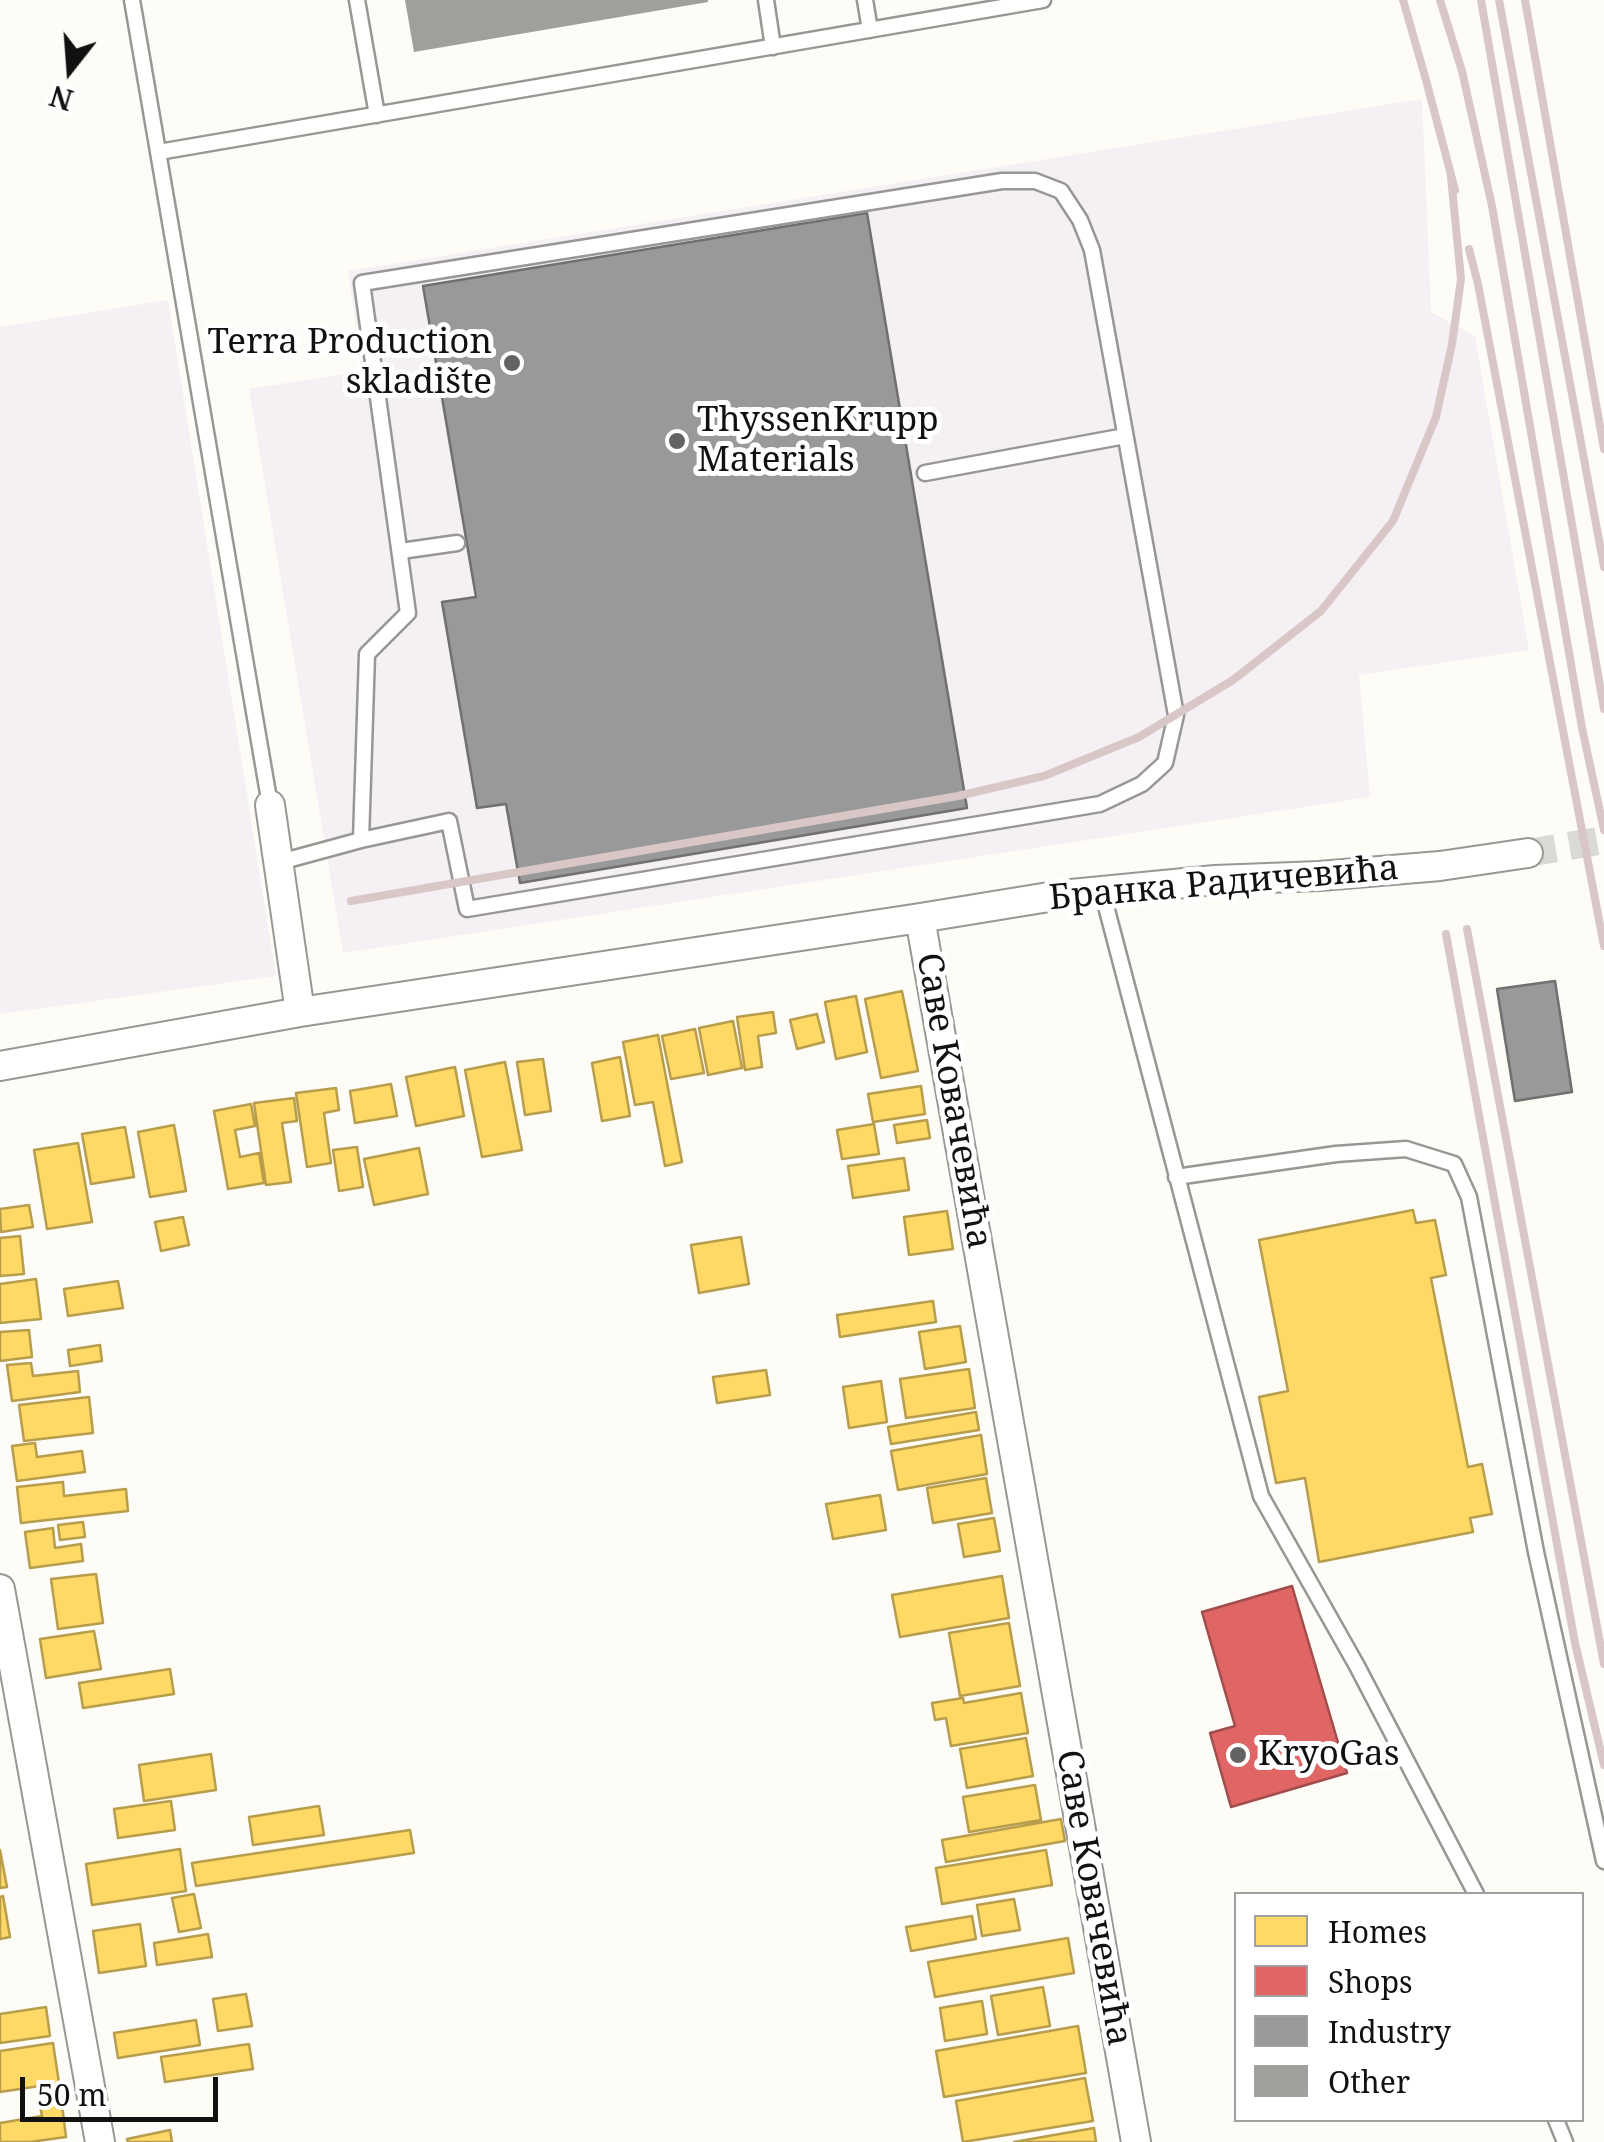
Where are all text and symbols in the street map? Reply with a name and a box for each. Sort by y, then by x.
north arrow [20,20,120,120]
text: N [45,77,77,120]
place label: Terra Production skladište [207,322,492,404]
marker: Terra Production skladište [501,352,523,374]
place label: ThyssenKrupp Materials [697,400,939,482]
marker: ThyssenKrupp Materials [666,430,688,452]
street label: Бранка Радичевића [1047,848,1401,920]
street label: Саве Ковачевића [906,950,1000,1252]
place label: KryoGas [1258,1734,1399,1776]
marker: KryoGas [1227,1744,1249,1766]
street label: Саве Ковачевића [1046,1747,1140,2049]
legend [1234,1892,1584,2122]
text: Homes [1328,1911,1427,1952]
text: Shops [1328,1961,1413,2002]
text: Industry [1328,2011,1451,2052]
scale bar [25,2057,222,2119]
text: Other [1328,2061,1410,2102]
text: 50 m [37,2074,107,2115]

